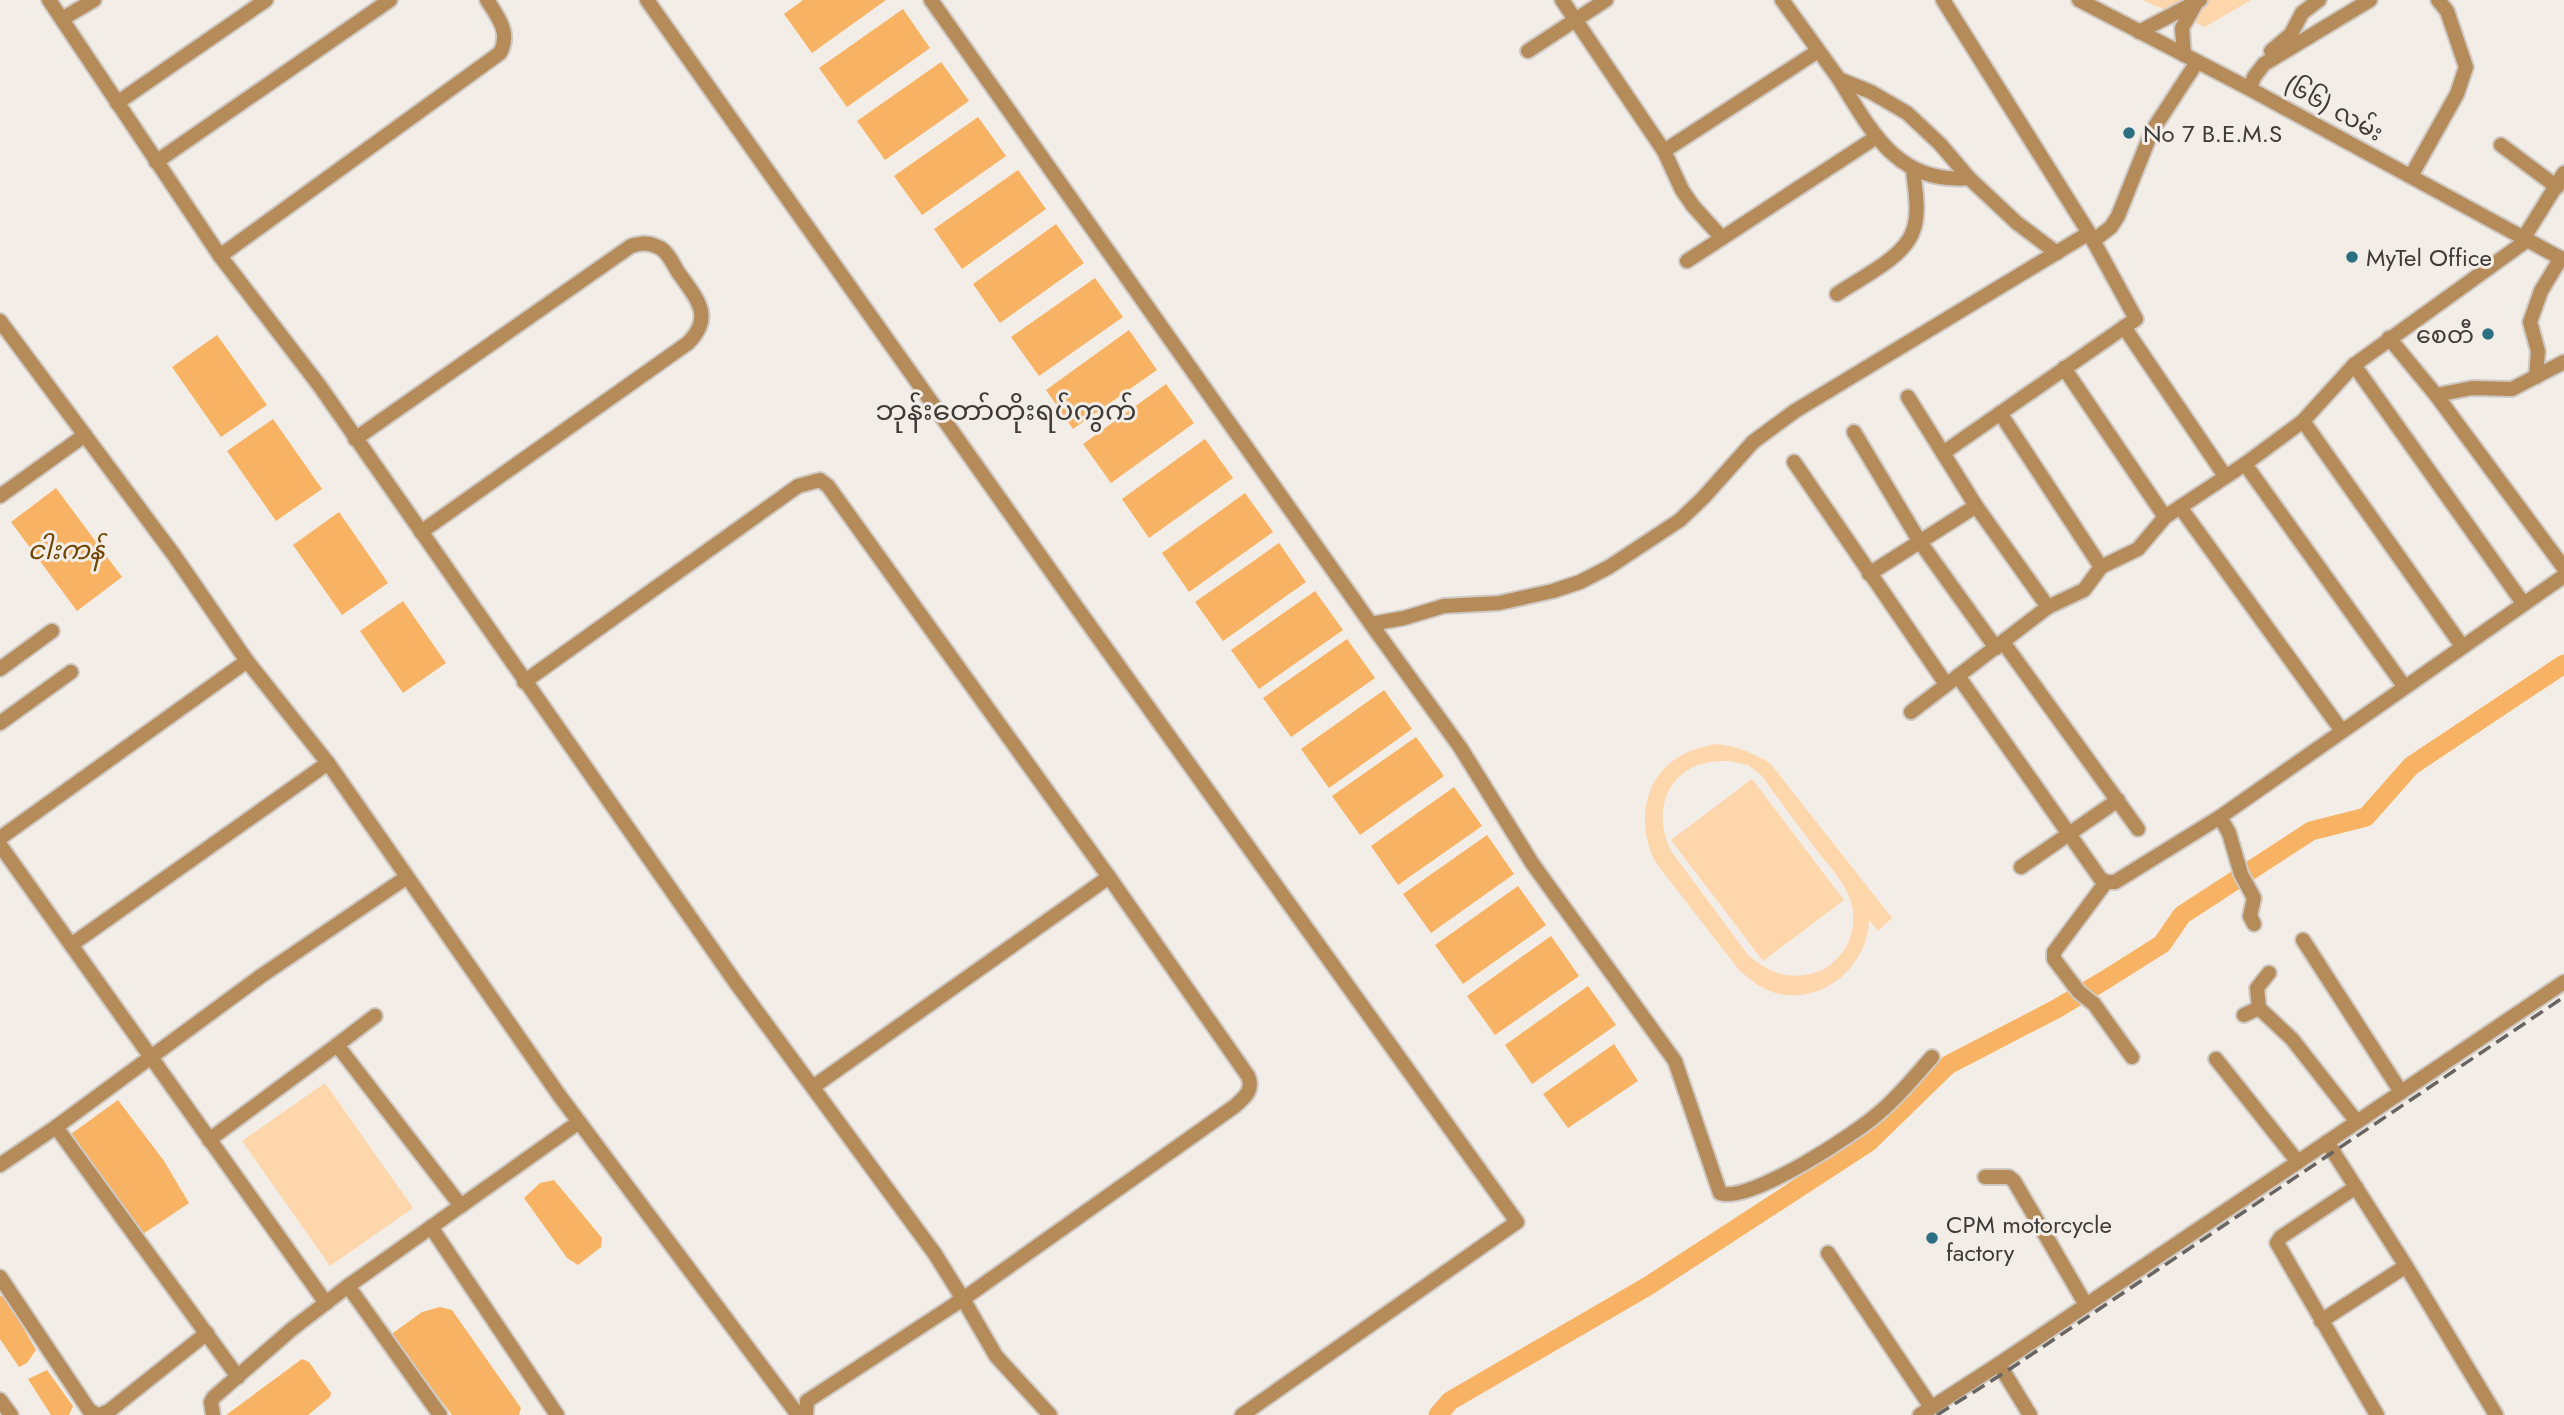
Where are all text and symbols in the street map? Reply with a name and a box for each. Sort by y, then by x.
street label: (၆၆) လမ်း [2278,66,2390,150]
place label: No 7 B.E.M.S [2143,116,2282,151]
marker: No 7 B.E.M.S [2121,125,2137,141]
place label: MyTel Office [2366,240,2492,275]
marker: MyTel Office [2344,249,2360,265]
place label: စေတီ [2416,317,2474,352]
marker: စေတီ [2480,326,2496,342]
district label: ဘုန်းတော်တိုးရပ်ကွက် [876,390,1136,433]
water label: ငါးကန် [28,531,109,572]
place label: CPM motorcycle factory [1946,1207,2112,1270]
marker: CPM motorcycle factory [1924,1230,1940,1246]

